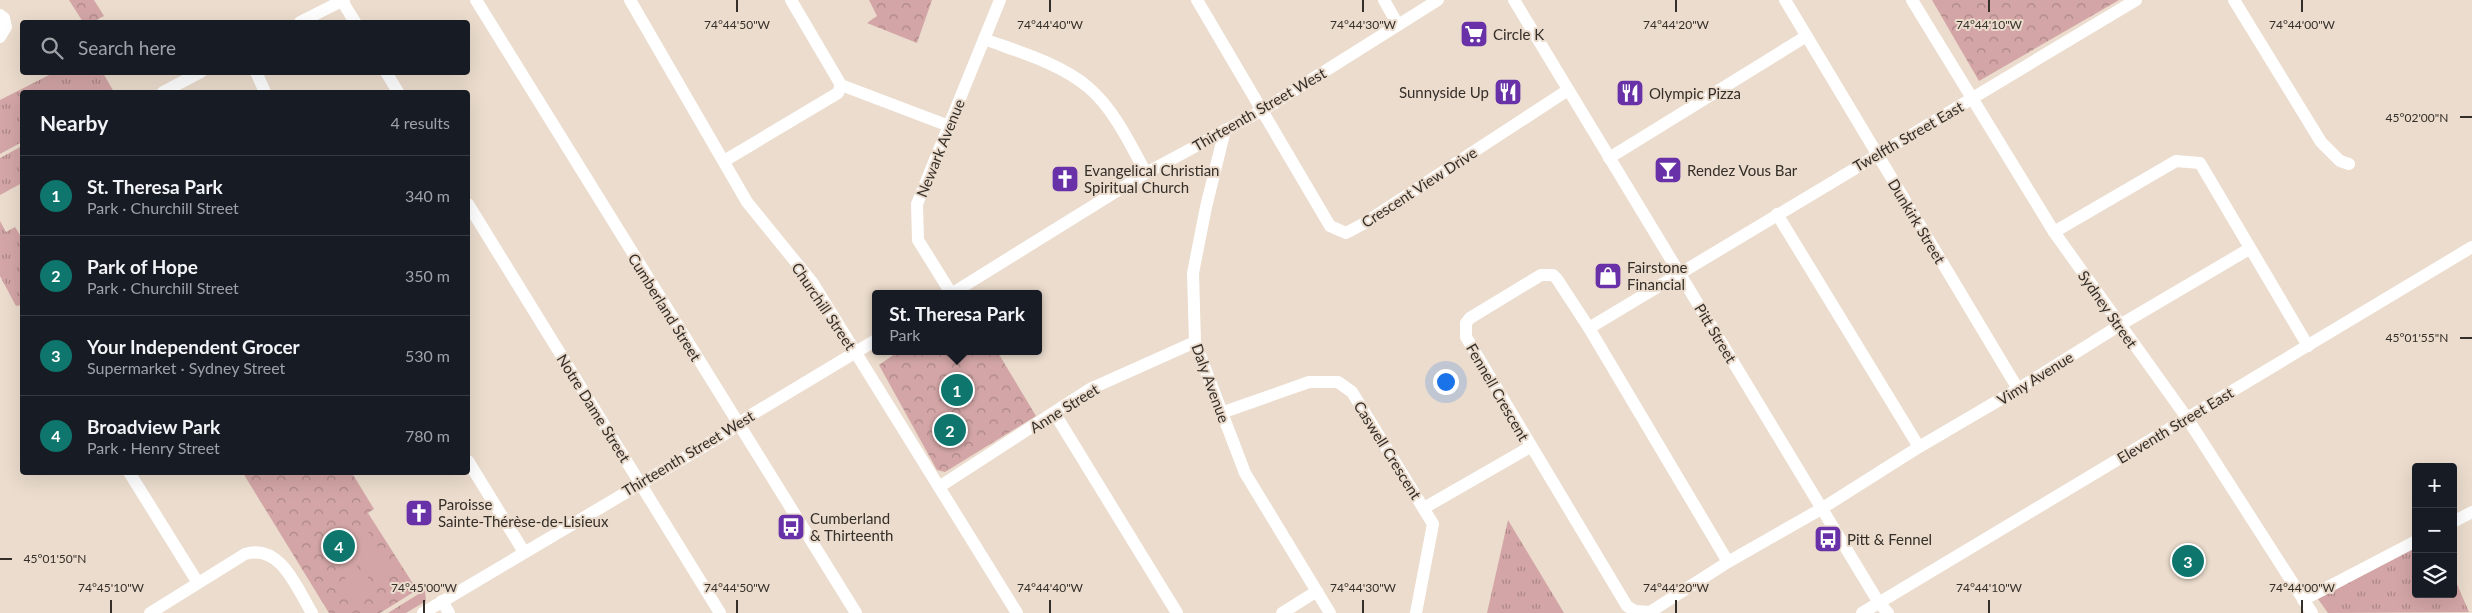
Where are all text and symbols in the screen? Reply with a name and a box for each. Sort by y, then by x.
text: 74°44'50"W [704,17,771,32]
text: 74°44'40"W [1017,17,1084,32]
text: 74°44'30"W [1330,17,1397,32]
text: 74°44'20"W [1643,17,1710,32]
text: 74°44'10"W [1956,17,2023,32]
text: 74°44'00"W [2269,17,2336,32]
supermarket icon: Circle K [1459,19,1489,49]
search box [20,20,470,75]
place label: Circle K [1493,25,1544,43]
icon: search [38,34,66,62]
text: Search here [78,36,176,59]
street label: Thirteenth Street West [1189,63,1329,154]
restaurant icon: Sunnyside Up [1493,77,1523,107]
restaurant icon: Olympic Pizza [1615,78,1645,108]
place label: Sunnyside Up [1399,83,1489,101]
place label: Olympic Pizza [1649,84,1741,102]
street label: Newark Avenue [912,96,968,200]
street label: Twelfth Street East [1850,97,1967,175]
text: Nearby [40,110,108,135]
text: 45°02'00"N [2386,110,2448,125]
text: 4 results [390,113,450,132]
street label: Crescent View Drive [1358,143,1480,231]
bar icon: Rendez Vous Bar [1653,155,1683,185]
place label: Evangelical Christian Spiritual Church [1084,161,1219,196]
place label: Rendez Vous Bar [1687,161,1798,179]
church icon: Evangelical Christian Spiritual Church [1050,164,1080,194]
text: St. Theresa Park [87,175,223,198]
street label: Dunkirk Street [1885,175,1950,267]
text: 1 [51,186,61,205]
text: 340 m [405,186,450,205]
text: Park · Churchill Street [87,198,239,217]
street label: Cumberland Street [625,250,706,365]
text: Park of Hope [87,255,198,278]
place label: Fairstone Financial [1627,258,1688,293]
street label: Churchill Street [788,259,860,354]
shop icon: Fairstone Financial [1593,261,1623,291]
text: 2 [51,266,61,285]
text: 350 m [405,266,450,285]
street label: Sydney Street [2075,267,2142,352]
text: Park · Churchill Street [87,278,239,297]
popup [872,290,1042,355]
street label: Pitt Street [1691,300,1741,367]
text: St. Theresa Park [889,302,1025,325]
text: Park [889,325,920,344]
text: 45°01'55"N [2386,330,2448,345]
text: Your Independent Grocer [87,335,300,358]
street label: Fennell Crescent [1463,340,1533,444]
street label: Daly Avenue [1188,341,1234,425]
text: 3 [51,346,61,365]
text: 530 m [405,346,450,365]
street label: Vimy Avenue [1994,347,2076,408]
street label: Notre Dame Street [553,351,635,466]
text: Supermarket · Sydney Street [87,358,285,377]
your location [1433,369,1459,395]
pin: 1 [941,371,973,409]
street label: Anne Street [1026,379,1102,436]
street label: Eleventh Street East [2114,383,2237,467]
street label: Caswell Crescent [1351,397,1426,503]
street label: Thirteenth Street West [619,406,758,500]
pin: 2 [934,411,966,449]
text: Broadview Park [87,415,220,438]
text: 4 [51,426,61,445]
text: 780 m [405,426,450,445]
text: Park · Henry Street [87,438,220,457]
map controls [2412,463,2457,598]
button: + [2412,463,2457,508]
place label: Paroisse Sainte-Thérèse-de-Lisieux [438,495,609,530]
church icon: Paroisse Sainte-Thérèse-de-Lisieux [404,498,434,528]
button: − [2412,508,2457,553]
place label: Cumberland & Thirteenth [810,509,893,544]
bus stop icon: Cumberland & Thirteenth [776,512,806,542]
bus stop icon: Pitt & Fennel [1813,524,1843,554]
pin: 4 [323,527,355,565]
place label: Pitt & Fennel [1847,530,1932,548]
pin: 3 [2172,542,2204,580]
text: 45°01'50"N [24,551,86,566]
button: layers [2412,553,2457,598]
text: 74°45'10"W [78,580,145,595]
text: 74°45'00"W [391,580,458,595]
text: 74°44'50"W [704,580,771,595]
text: 74°44'40"W [1017,580,1084,595]
text: 74°44'30"W [1330,580,1397,595]
text: 74°44'20"W [1643,580,1710,595]
text: 74°44'10"W [1956,580,2023,595]
text: 74°44'00"W [2269,580,2336,595]

